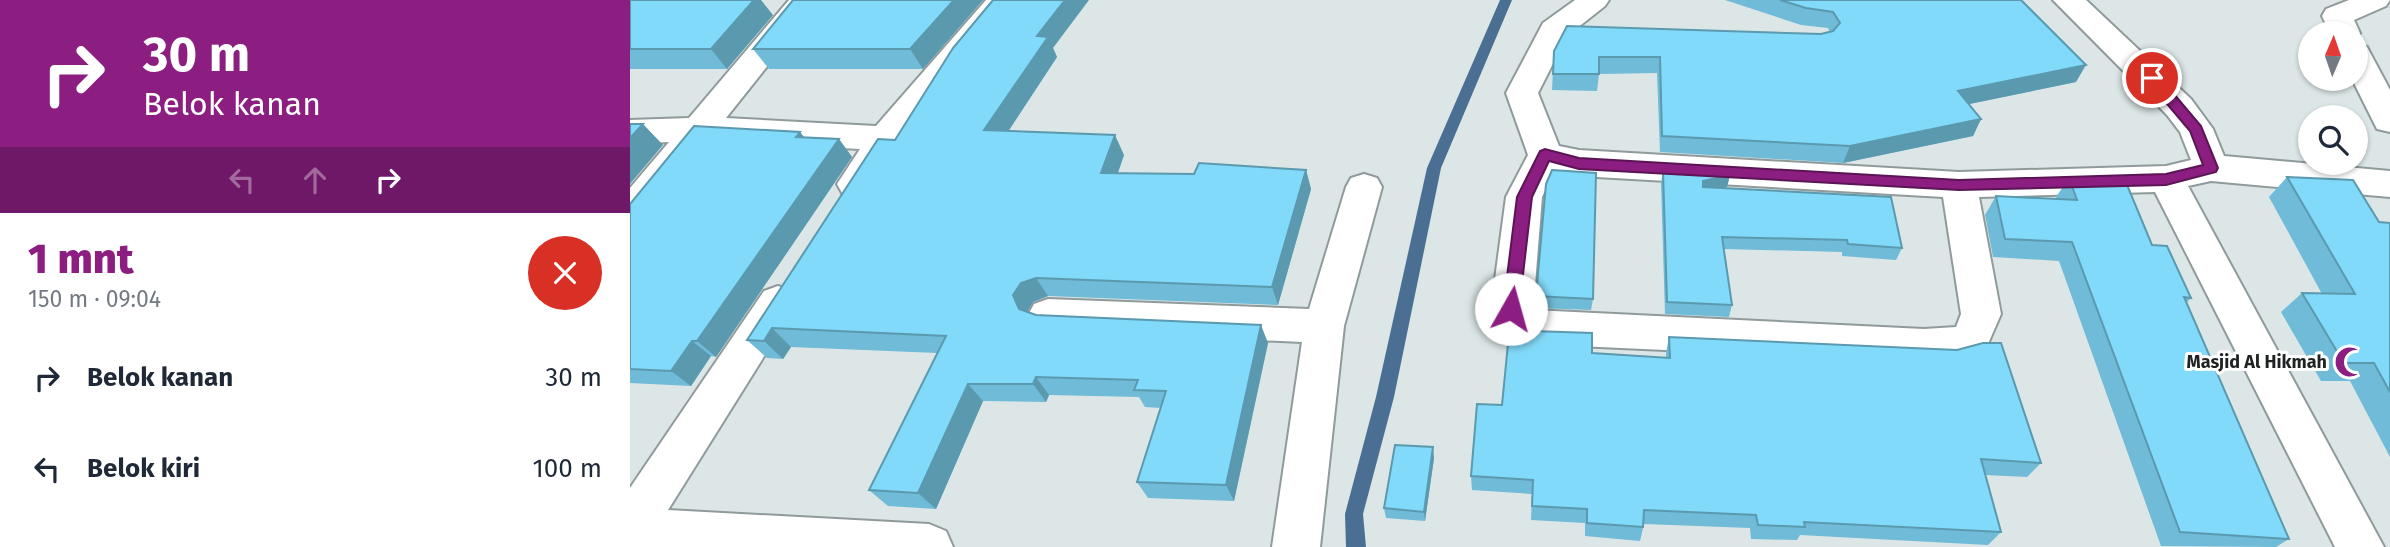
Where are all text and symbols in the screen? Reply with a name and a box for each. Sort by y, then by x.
north arrow [2298,21,2368,91]
map controls [2298,21,2368,175]
text: 30 m [143,25,250,84]
icon: right [28,28,119,119]
pin [2122,48,2182,108]
icon: arrive [2133,59,2171,97]
text: Belok kanan [143,85,321,123]
button: search [2298,105,2368,175]
icon: left [223,161,261,199]
icon: ahead [296,161,334,199]
icon: right [369,161,407,199]
text: 1 mnt [28,234,133,284]
button: close [528,236,602,310]
position arrow [1474,272,1548,346]
text: 150 m · 09:04 [28,285,161,313]
mosque icon: Masjid Al Hikmah [2333,345,2367,379]
place label: Masjid Al Hikmah [2187,351,2327,373]
icon: right [28,359,66,397]
text: Belok kanan [87,362,233,393]
text: 30 m [545,362,602,393]
icon: left [28,450,66,488]
text: Belok kiri [87,453,200,484]
text: 100 m [533,453,602,484]

